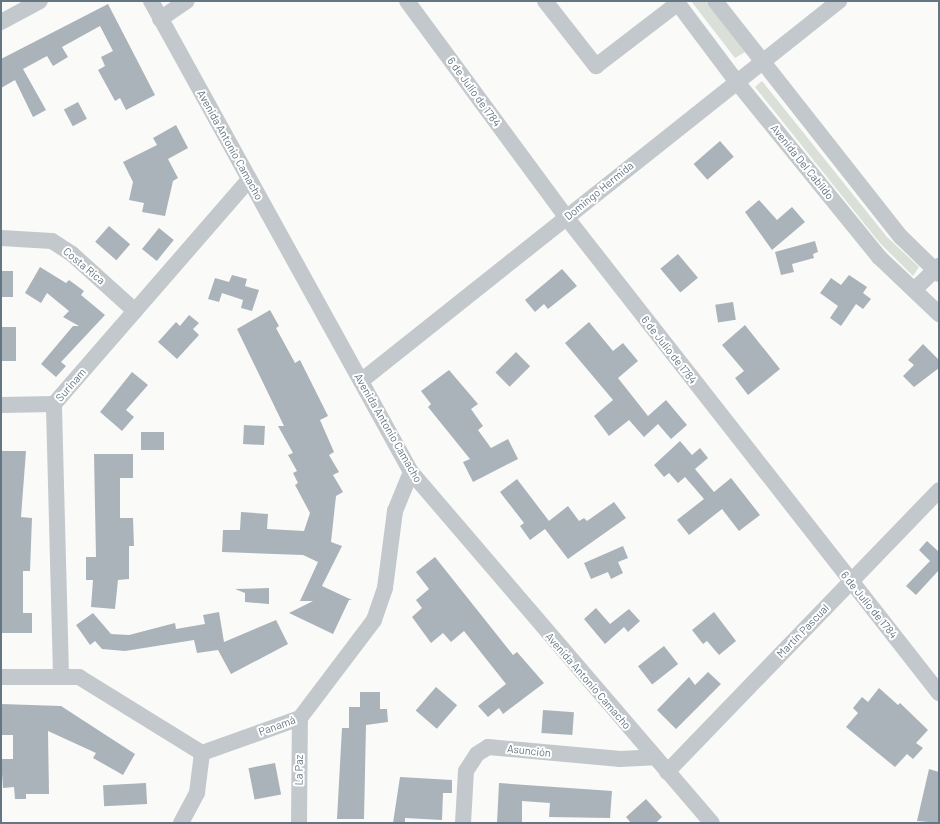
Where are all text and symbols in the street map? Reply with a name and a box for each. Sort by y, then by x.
street label: 6 de Julio de 1784 [444,55,504,129]
street label: Avenida Antonio Camacho [194,88,266,202]
street label: Avenida Del Cabildo [768,122,836,202]
street label: Domingo Hermida [562,159,636,223]
street label: Costa Rica [60,245,108,287]
street label: 6 de Julio de 1784 [638,313,700,387]
street label: Surinam [53,366,89,404]
street label: Avenida Antonio Camacho [351,371,425,485]
street label: 6 de Julio de 1784 [838,569,900,641]
street label: Martín Pascual [774,602,832,660]
street label: Avenida Antonio Camacho [542,630,634,732]
street label: Panamá [257,713,297,739]
street label: Asunción [506,742,552,760]
street label: La Paz [292,754,306,786]

